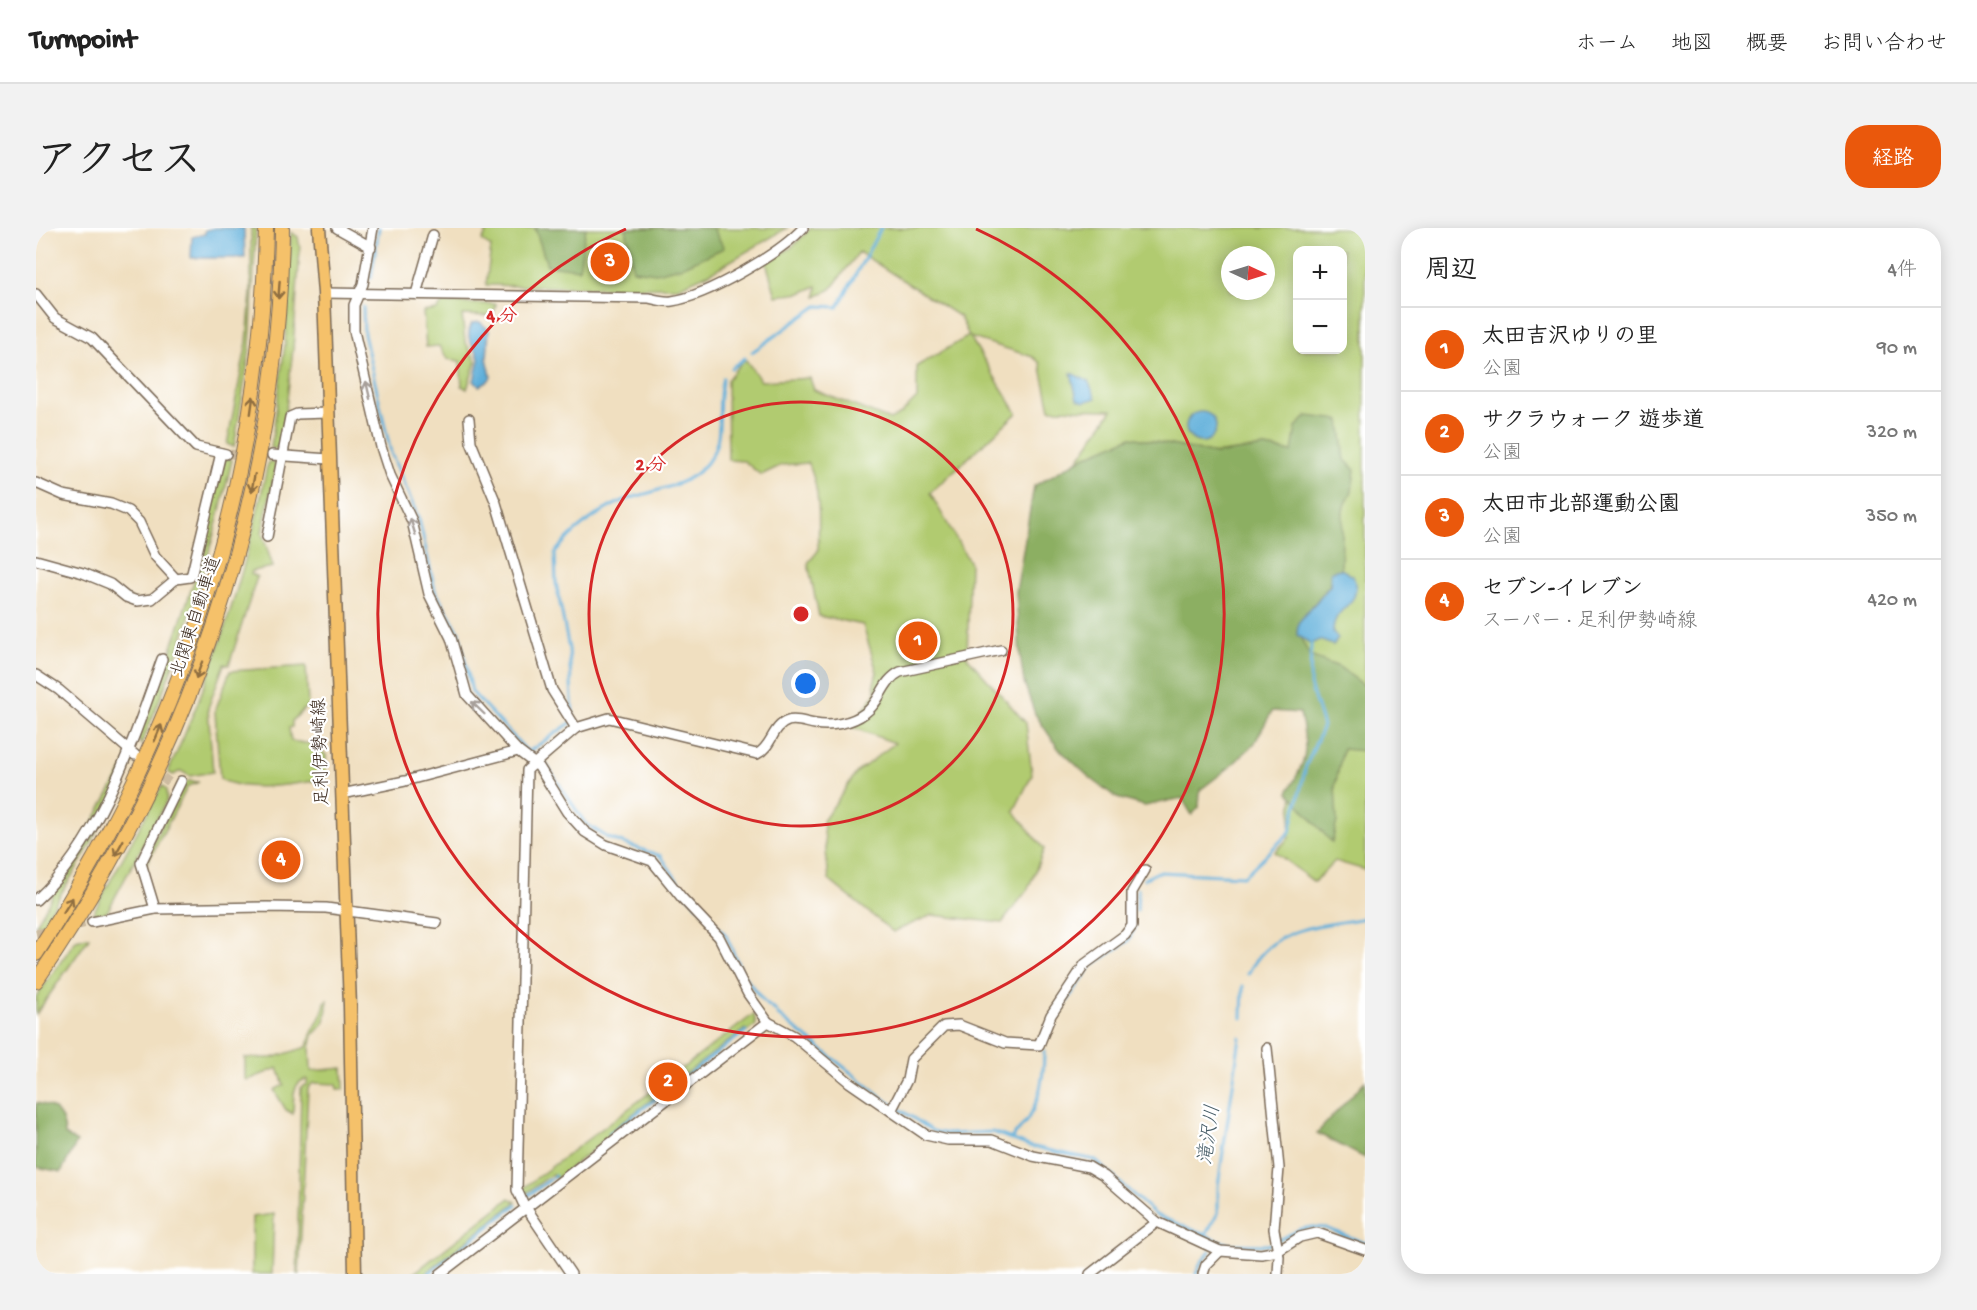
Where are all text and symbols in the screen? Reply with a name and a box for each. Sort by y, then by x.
text: Turnpoint [30,25,136,58]
text: ホーム [1576,33,1638,58]
text: 地図 [1671,33,1713,58]
text: 概要 [1746,33,1788,58]
text: お問い合わせ [1821,33,1947,58]
button: 経路 [1845,125,1941,188]
text: アクセス [36,140,201,189]
pin: 3 [590,240,630,285]
north arrow [1221,246,1275,300]
map controls [1293,246,1347,354]
button: + [1293,246,1347,300]
text: 周辺 [1425,257,1477,288]
text: 4件 [1888,260,1917,283]
one-way arrow [273,279,284,299]
button: − [1293,300,1347,354]
text: 4 分 [486,306,517,328]
text: 太田吉沢ゆりの里 [1482,325,1658,351]
text: 1 [1440,338,1449,361]
text: 90 m [1877,338,1917,361]
text: 公園 [1482,359,1522,382]
one-way arrow [362,381,373,400]
one-way arrow [246,395,257,415]
text: サクラウォーク 遊歩道 [1482,409,1705,435]
text: 2 [1440,422,1449,445]
text: 320 m [1867,422,1917,445]
text: 公園 [1482,443,1522,466]
text: 2 分 [635,455,667,477]
one-way arrow [247,473,258,492]
text: 太田市北部運動公園 [1482,493,1680,519]
text: 3 [1439,506,1450,529]
text: 350 m [1866,506,1917,529]
one-way arrow [407,518,418,537]
text: 公園 [1482,527,1522,550]
street label: 北関東自動車道 [167,554,226,680]
text: セブン-イレブン [1482,577,1643,603]
text: 4 [1440,590,1449,613]
text: 420 m [1867,590,1917,613]
centre of rings [791,604,811,624]
text: スーパー · 足利伊勢崎線 [1482,611,1697,634]
pin: 1 [898,618,938,664]
one-way arrow [193,660,204,679]
your location [791,669,820,698]
street label: 足利伊勢崎線 [309,698,334,806]
one-way arrow [471,701,486,716]
one-way arrow [153,724,164,742]
one-way arrow [113,838,124,856]
pin: 4 [262,838,300,882]
one-way arrow [62,897,74,914]
pin: 2 [648,1060,688,1104]
water label: 滝沢川 [1193,1103,1227,1166]

